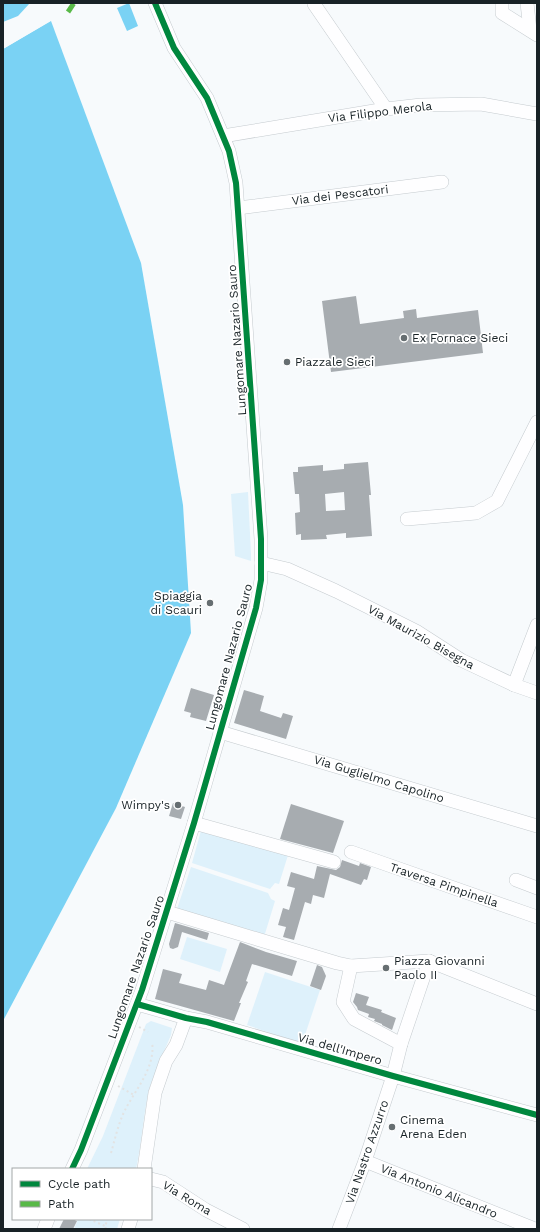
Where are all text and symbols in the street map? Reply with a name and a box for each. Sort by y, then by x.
street label: Via Filippo Merola [327,99,433,125]
street label: Via dei Pescatori [291,182,389,208]
street label: Lungomare Nazario Sauro [225,264,249,416]
place label: Ex Fornace Sieci [412,331,508,345]
marker: Ex Fornace Sieci [399,333,409,343]
place label: Piazzale Sieci [295,355,374,369]
marker: Piazzale Sieci [282,357,292,367]
street label: Lungomare Nazario Sauro [203,582,255,732]
place label: Spiaggia di Scauri [150,589,202,617]
marker: Spiaggia di Scauri [205,598,215,608]
street label: Via Maurizio Bisegna [365,602,477,672]
street label: Via Guglielmo Capolino [312,752,446,806]
place label: Wimpy's [121,798,170,812]
marker: Wimpy's [173,800,183,810]
street label: Traversa Pimpinella [388,860,500,910]
street label: Lungomare Nazario Sauro [105,893,167,1041]
place label: Piazza Giovanni Paolo II [394,954,485,982]
marker: Piazza Giovanni Paolo II [381,963,391,973]
street label: Via dell'Impero [296,1030,384,1068]
street label: Via Nastro Azzurro [343,1098,391,1206]
place label: Cinema Arena Eden [400,1113,467,1141]
marker: Cinema Arena Eden [387,1122,397,1132]
street label: Via Antonio Alicandro [378,1161,500,1221]
legend [12,1168,152,1220]
text: Cycle path [48,1177,110,1191]
street label: Via Roma [160,1178,214,1218]
text: Path [48,1197,74,1211]

